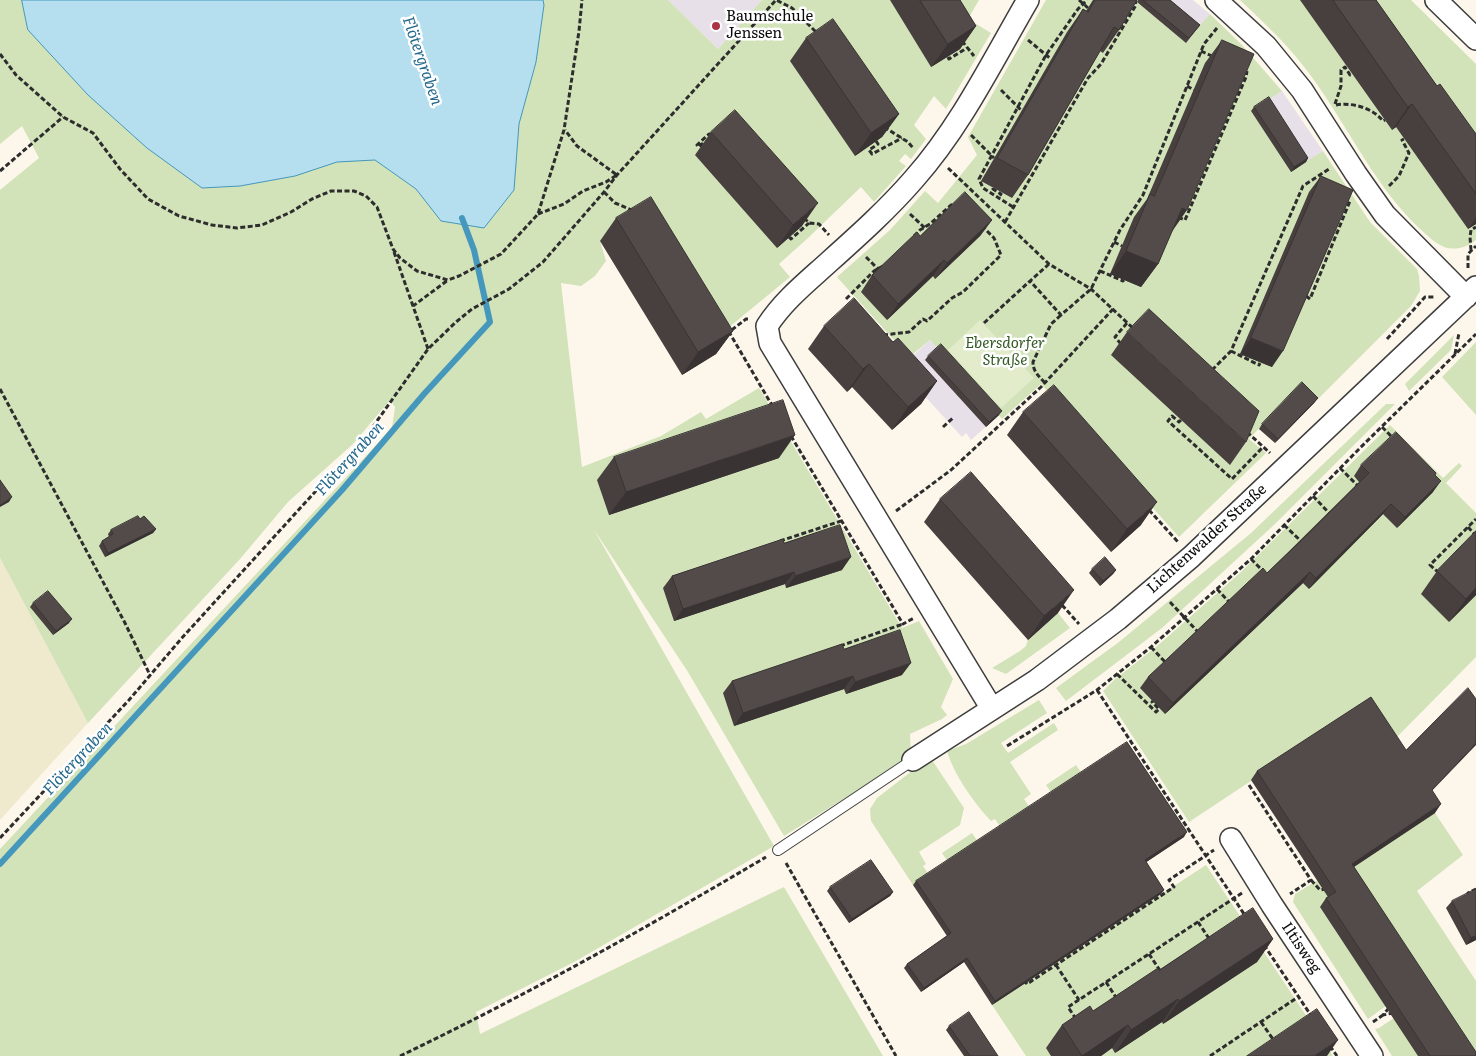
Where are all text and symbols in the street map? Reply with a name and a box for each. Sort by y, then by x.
place label: Baumschule Jenssen [726,8,813,43]
water label: Flötergraben [398,14,446,108]
marker: Baumschule Jenssen [710,20,722,32]
park label: Ebersdorfer Straße [965,335,1045,370]
water label: Flötergraben [312,418,388,500]
street label: Lichtenwalder Straße [1144,481,1270,597]
water label: Flötergraben [39,719,117,799]
street label: Iltisweg [1277,919,1325,977]

